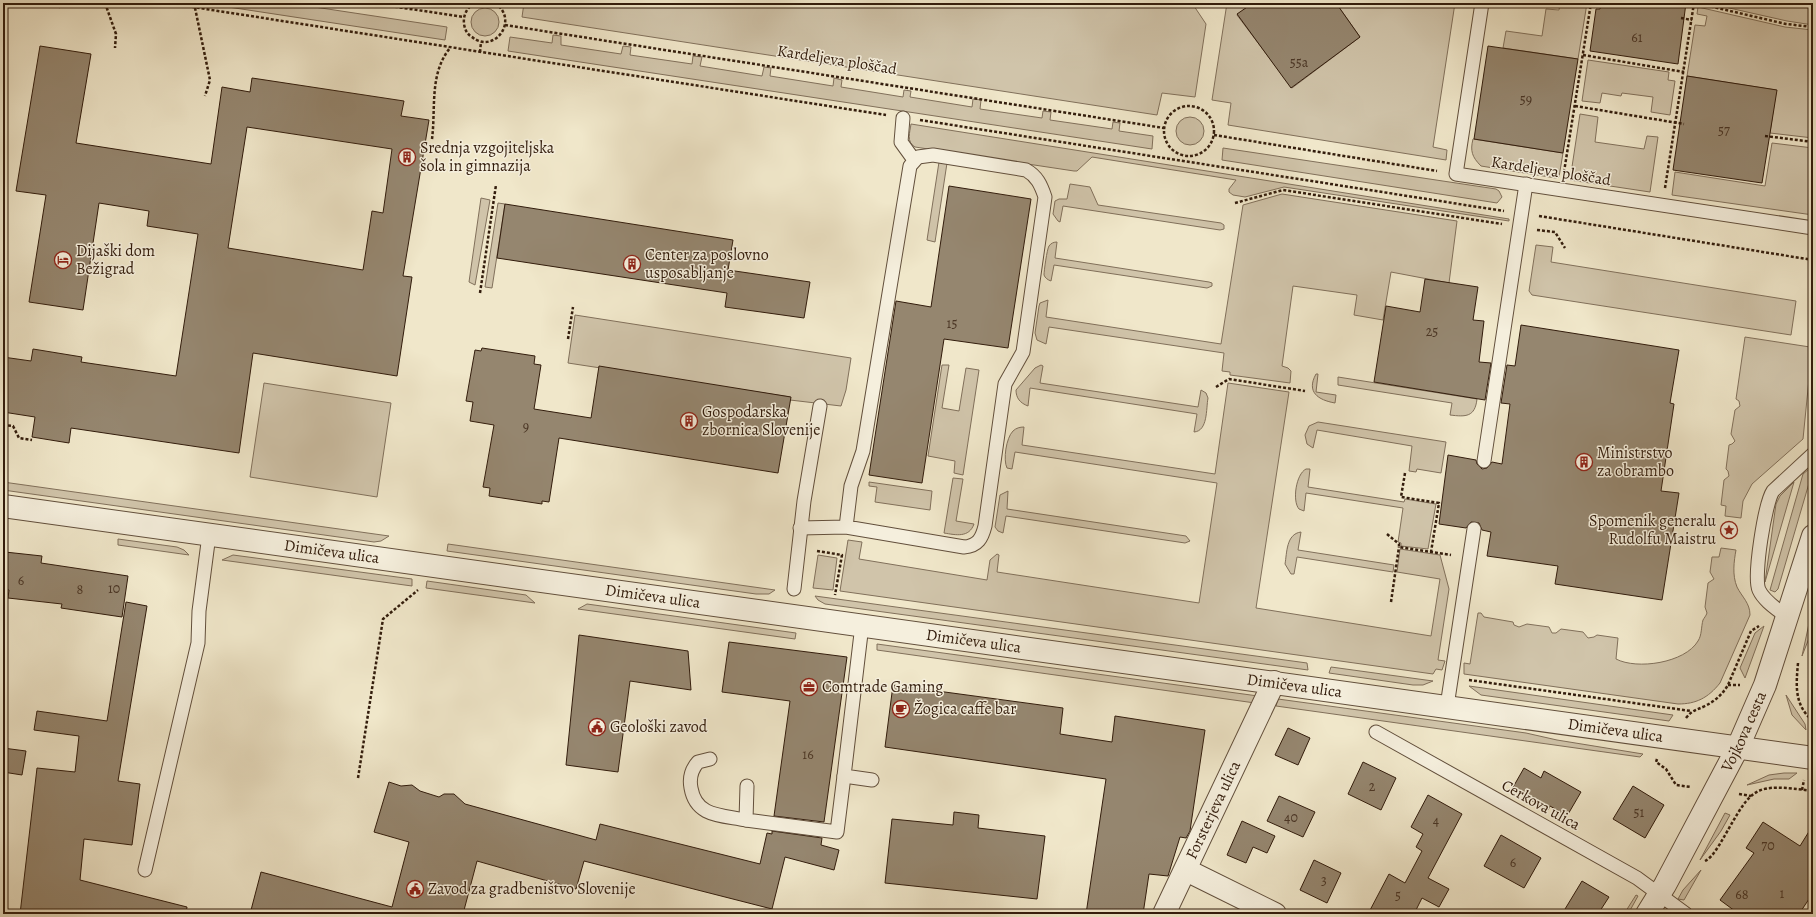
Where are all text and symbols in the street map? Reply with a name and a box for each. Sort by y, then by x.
house number: 61 [1631,28,1643,47]
street label: Kardeljeva ploščad [775,40,899,80]
house number: 55a [1290,53,1309,72]
house number: 59 [1520,90,1532,109]
house number: 57 [1718,121,1730,140]
place label: Srednja vzgojiteljska šola in gimnazija [420,137,555,177]
building icon: Srednja vzgojiteljska šola in gimnazija [397,147,417,167]
street label: Kardeljeva ploščad [1489,151,1613,191]
place label: Dijaški dom Bežigrad [76,240,155,280]
place label: Center za poslovno usposabljanje [645,244,769,284]
hotel icon: Dijaški dom Bežigrad [53,250,73,270]
building icon: Center za poslovno usposabljanje [622,254,642,274]
house number: 15 [947,314,957,333]
house number: 25 [1426,322,1438,341]
place label: Gospodarska zbornica Slovenije [702,401,821,441]
building icon: Gospodarska zbornica Slovenije [679,411,699,431]
house number: 9 [523,417,529,436]
place label: Ministrstvo za obrambo [1597,442,1674,482]
building icon: Ministrstvo za obrambo [1574,452,1594,472]
place label: Spomenik generalu Rudolfu Maistru [1589,510,1716,550]
place icon: Spomenik generalu Rudolfu Maistru [1719,520,1739,540]
street label: Dimičeva ulica [283,534,381,569]
house number: 6 [18,571,24,590]
house number: 10 [108,579,120,598]
street label: Dimičeva ulica [604,579,702,614]
house number: 8 [77,580,84,599]
street label: Dimičeva ulica [925,624,1023,659]
street label: Dimičeva ulica [1245,668,1344,703]
place label: Comtrade Gaming [822,676,943,698]
office icon: Comtrade Gaming [799,677,819,697]
street label: Vojkova cesta [1715,687,1772,776]
place label: Žogica caffe bar [914,698,1016,720]
cafe icon: Žogica caffe bar [891,699,911,719]
street label: Dimičeva ulica [1566,713,1665,748]
place label: Geološki zavod [610,716,708,738]
public building icon: Geološki zavod [587,717,607,737]
house number: 16 [802,745,814,764]
street label: Forsterjeva ulica [1181,757,1246,863]
street label: Cerkova ulica [1498,774,1585,836]
house number: 2 [1369,777,1376,796]
house number: 51 [1634,803,1645,822]
house number: 40 [1284,808,1298,827]
house number: 4 [1433,811,1439,830]
house number: 70 [1761,836,1775,855]
house number: 6 [1510,853,1516,872]
house number: 3 [1321,871,1327,890]
place label: Zavod za gradbeništvo Slovenije [428,878,636,900]
public building icon: Zavod za gradbeništvo Slovenije [405,879,425,899]
house number: 1 [1780,884,1785,903]
house number: 68 [1735,885,1749,904]
house number: 5 [1395,886,1401,905]

